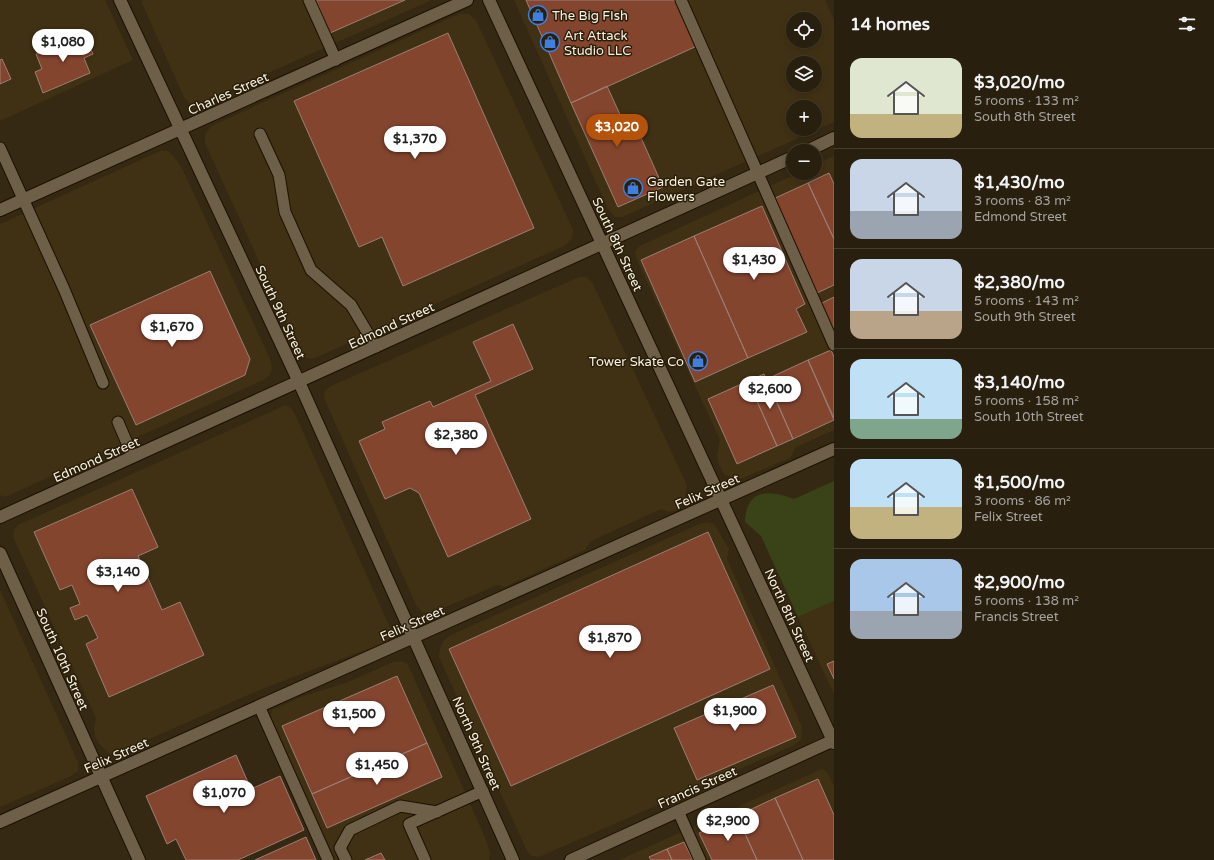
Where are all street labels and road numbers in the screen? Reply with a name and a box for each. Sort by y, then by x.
street label: Charles Street [186,69,271,119]
street label: South 8th Street [588,195,646,294]
street label: South 9th Street [251,263,309,362]
street label: Edmond Street [346,299,437,353]
street label: Edmond Street [51,434,142,486]
street label: Felix Street [673,471,742,513]
street label: North 8th Street [761,566,818,665]
street label: Felix Street [378,603,447,645]
street label: South 10th Street [32,606,92,713]
street label: North 9th Street [448,694,504,793]
street label: Felix Street [82,735,151,777]
street label: Francis Street [655,763,739,812]

